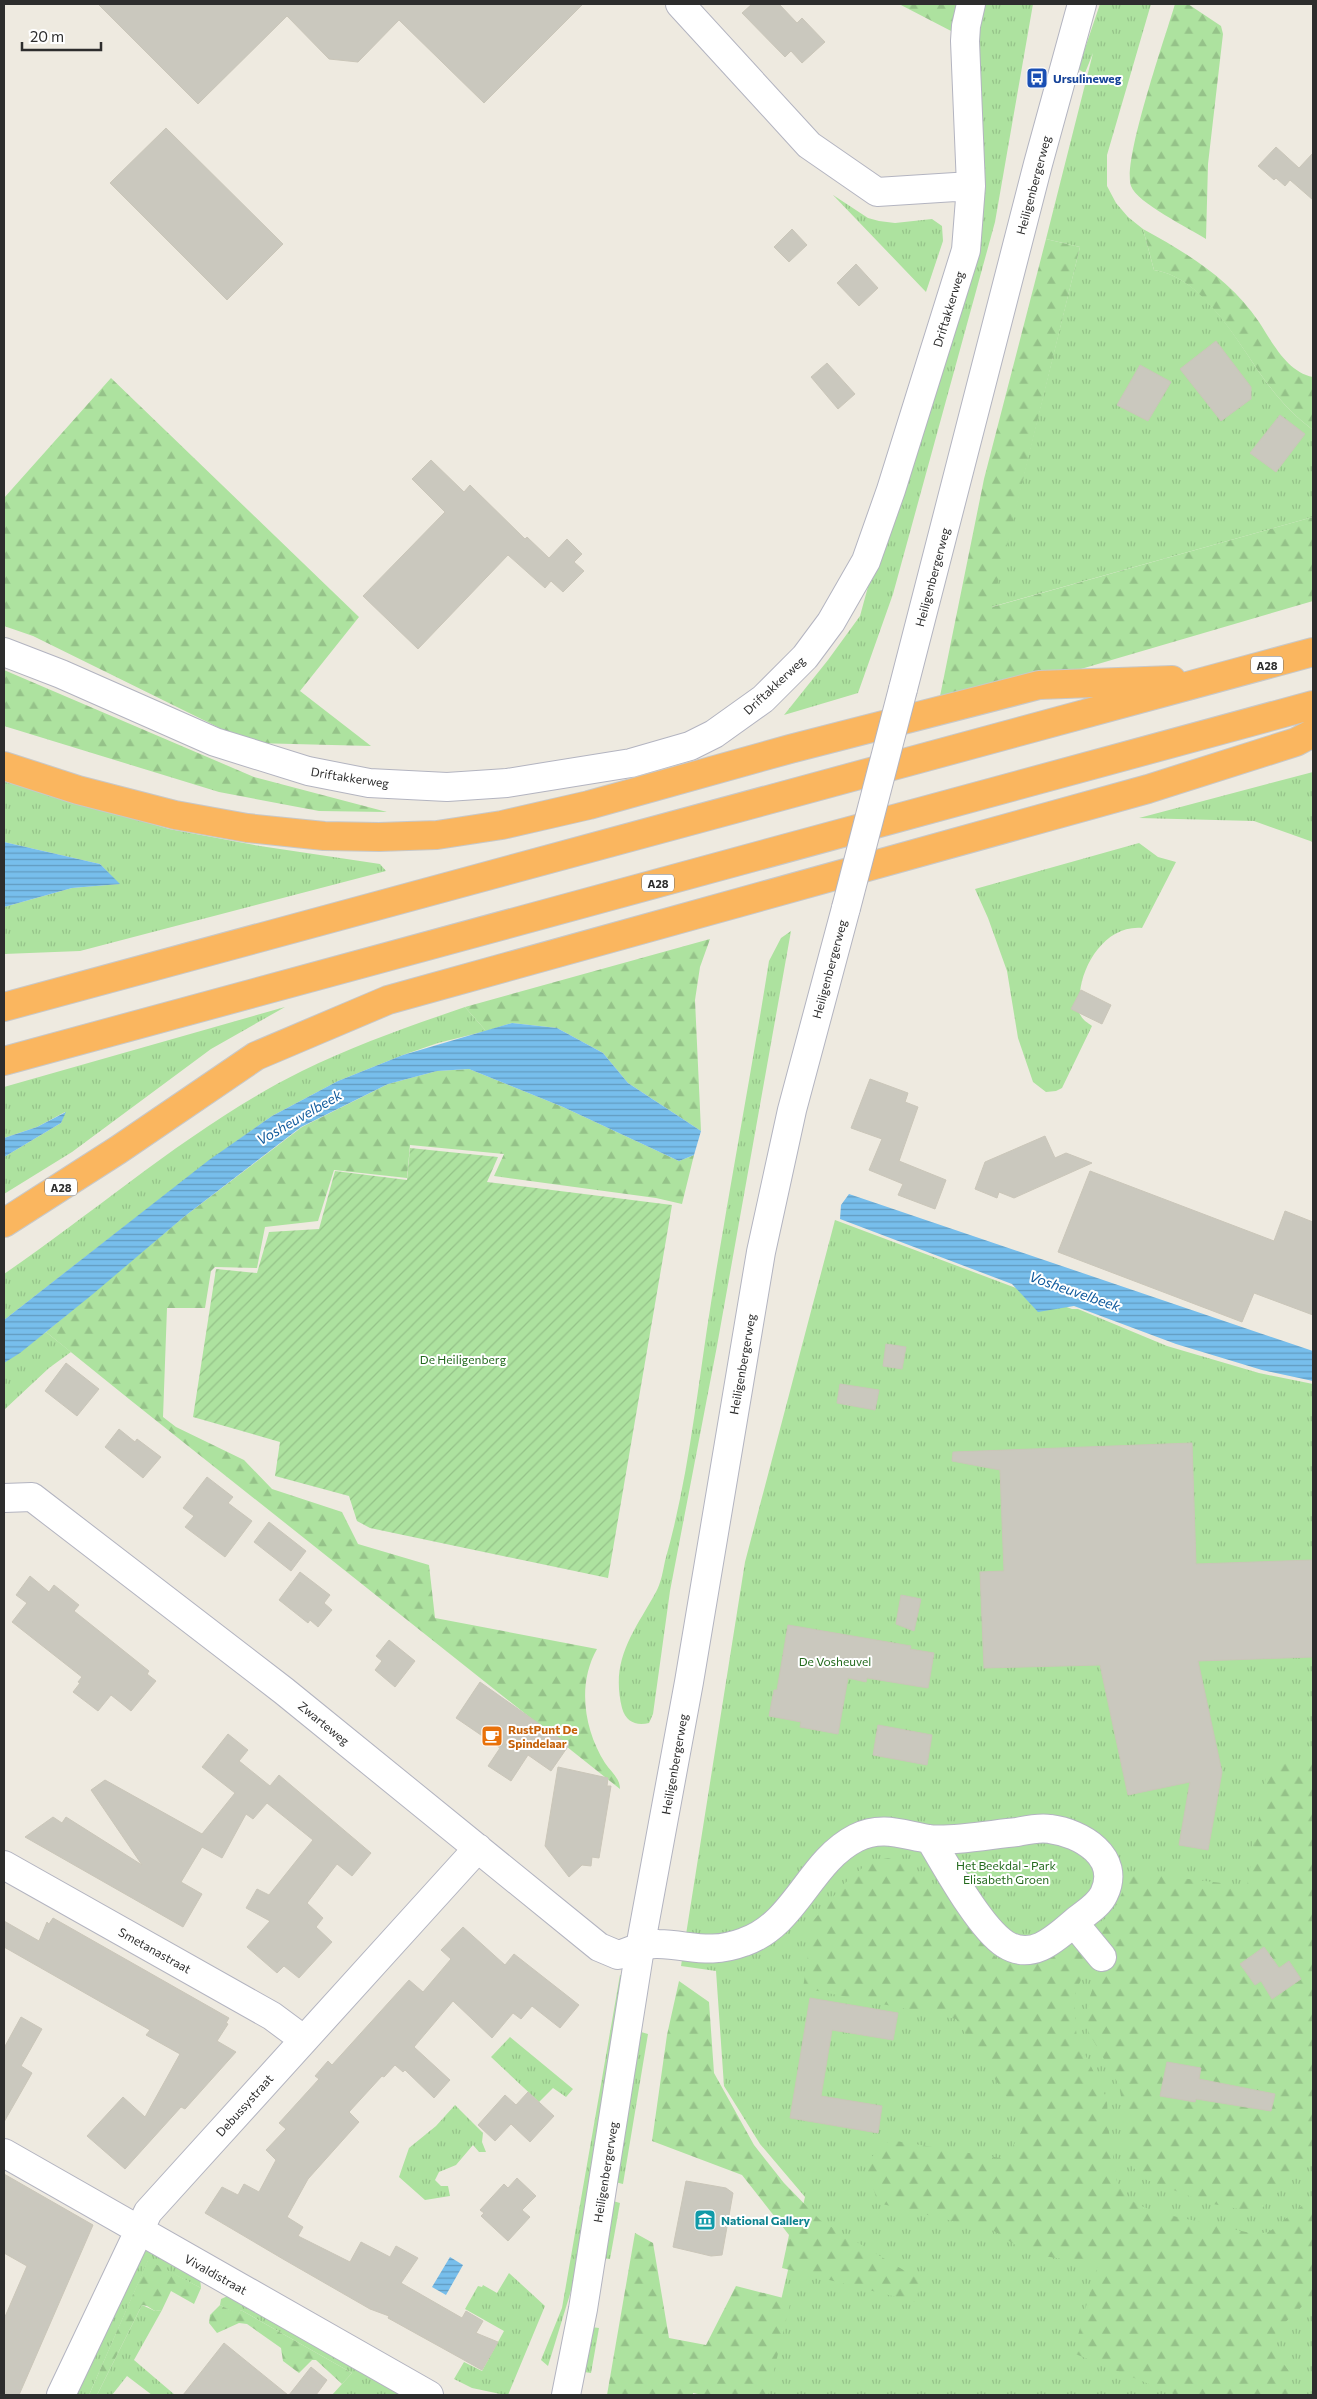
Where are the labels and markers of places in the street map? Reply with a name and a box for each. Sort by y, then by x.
bus stop icon: Ursulineweg [1025,66,1049,90]
place label: Ursulineweg [1053,71,1122,85]
place label: RustPunt De Spindelaar [508,1722,578,1750]
cafe icon: RustPunt De Spindelaar [480,1724,504,1748]
museum icon: National Gallery [693,2208,717,2232]
place label: National Gallery [721,2213,811,2227]

